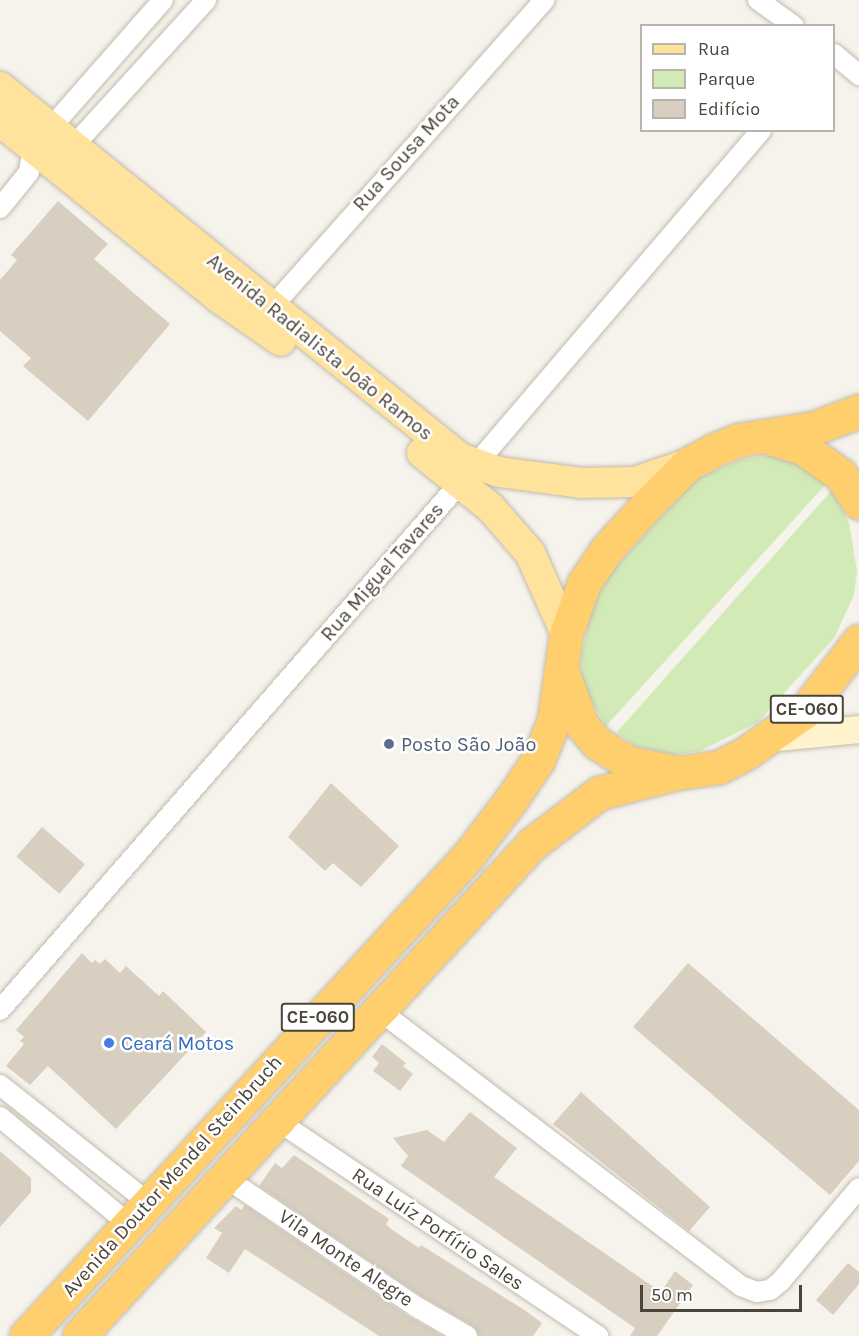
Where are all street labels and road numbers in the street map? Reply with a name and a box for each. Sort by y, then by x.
street label: Rua Sousa Mota [348,90,464,216]
street label: Avenida Radialista João Ramos [202,248,438,446]
street label: Rua Miguel Tavares [315,498,449,646]
road number: CE-060 [770,694,844,724]
road number: CE-060 [280,1002,356,1032]
street label: Avenida Doutor Mendel Steinbruch [57,1050,287,1302]
street label: Rua Luíz Porfírio Sales [347,1163,529,1295]
street label: Vila Monte Alegre [274,1204,418,1312]

